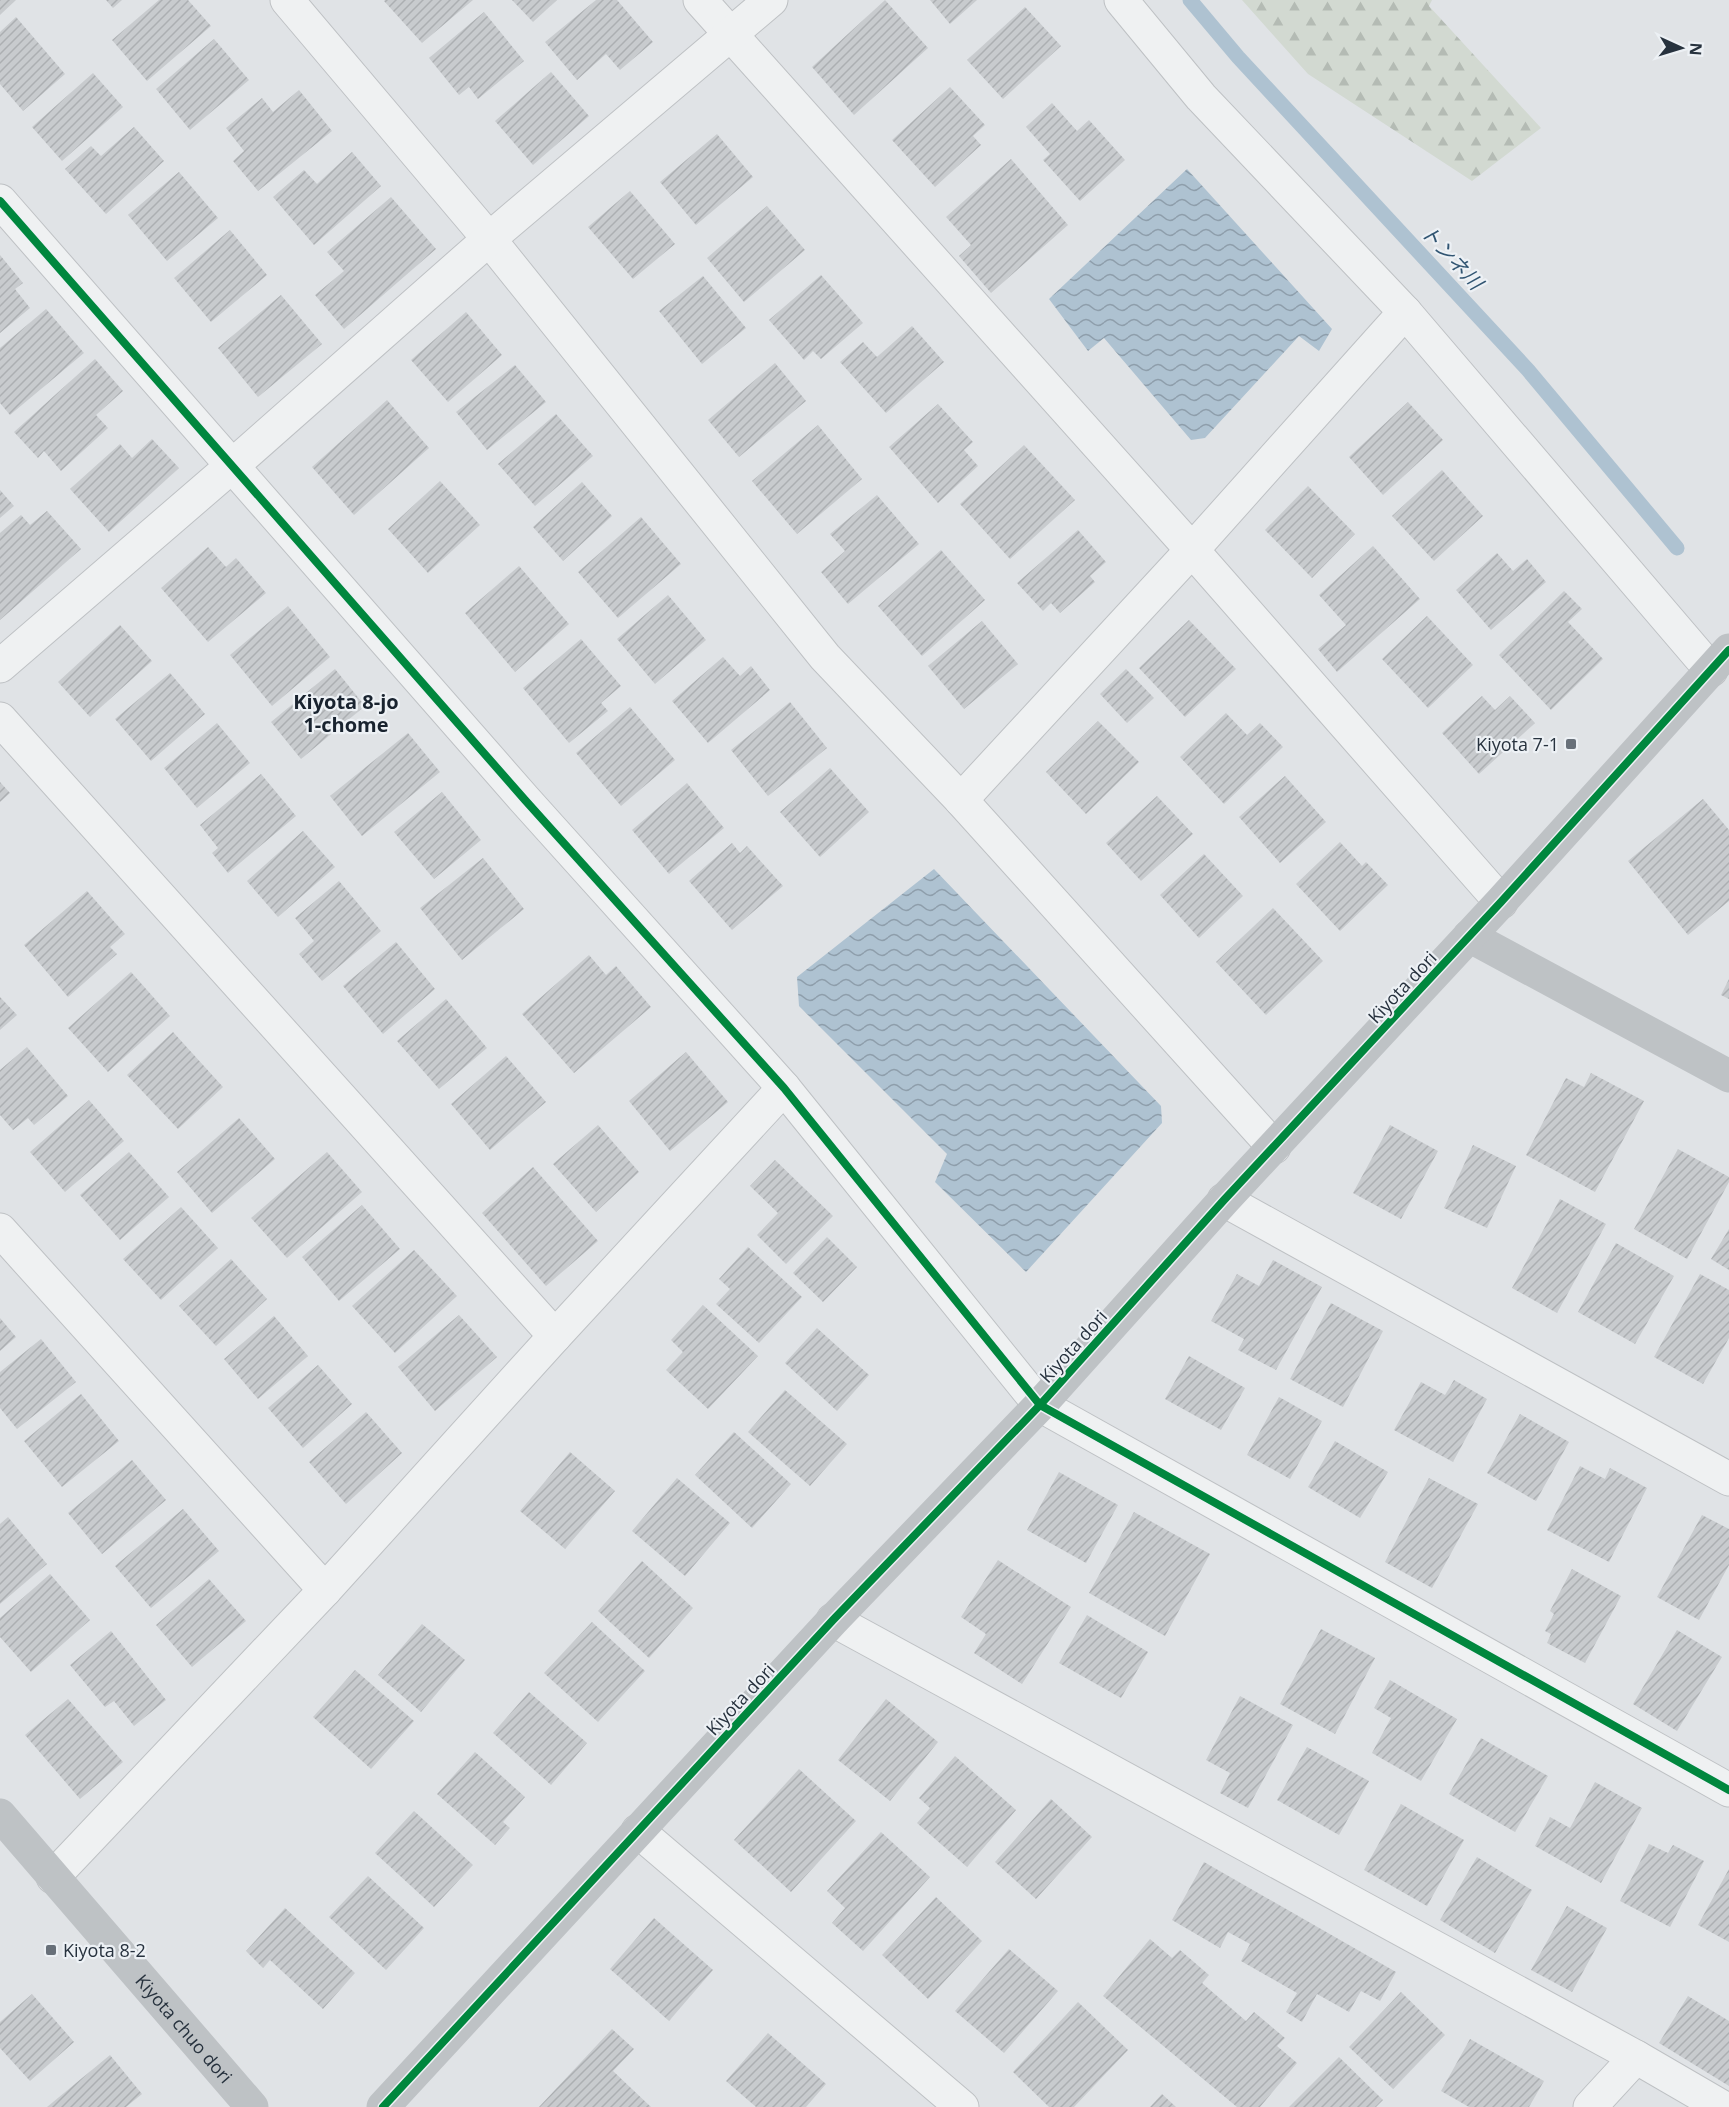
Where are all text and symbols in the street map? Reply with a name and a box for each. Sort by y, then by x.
north arrow [1651,18,1711,78]
text: N [1685,42,1707,56]
water label: トンネ川 [1415,219,1490,297]
district label: Kiyota 8-jo 1-chome [293,688,399,738]
place label: Kiyota 7-1 [1476,732,1559,756]
marker: Kiyota 7-1 [1564,737,1578,751]
street label: Kiyota dori [1362,946,1442,1028]
street label: Kiyota dori [1034,1304,1112,1388]
street label: Kiyota dori [700,1658,780,1740]
place label: Kiyota 8-2 [63,1938,146,1962]
marker: Kiyota 8-2 [44,1943,58,1957]
street label: Kiyota chuo dori [131,1969,238,2088]

